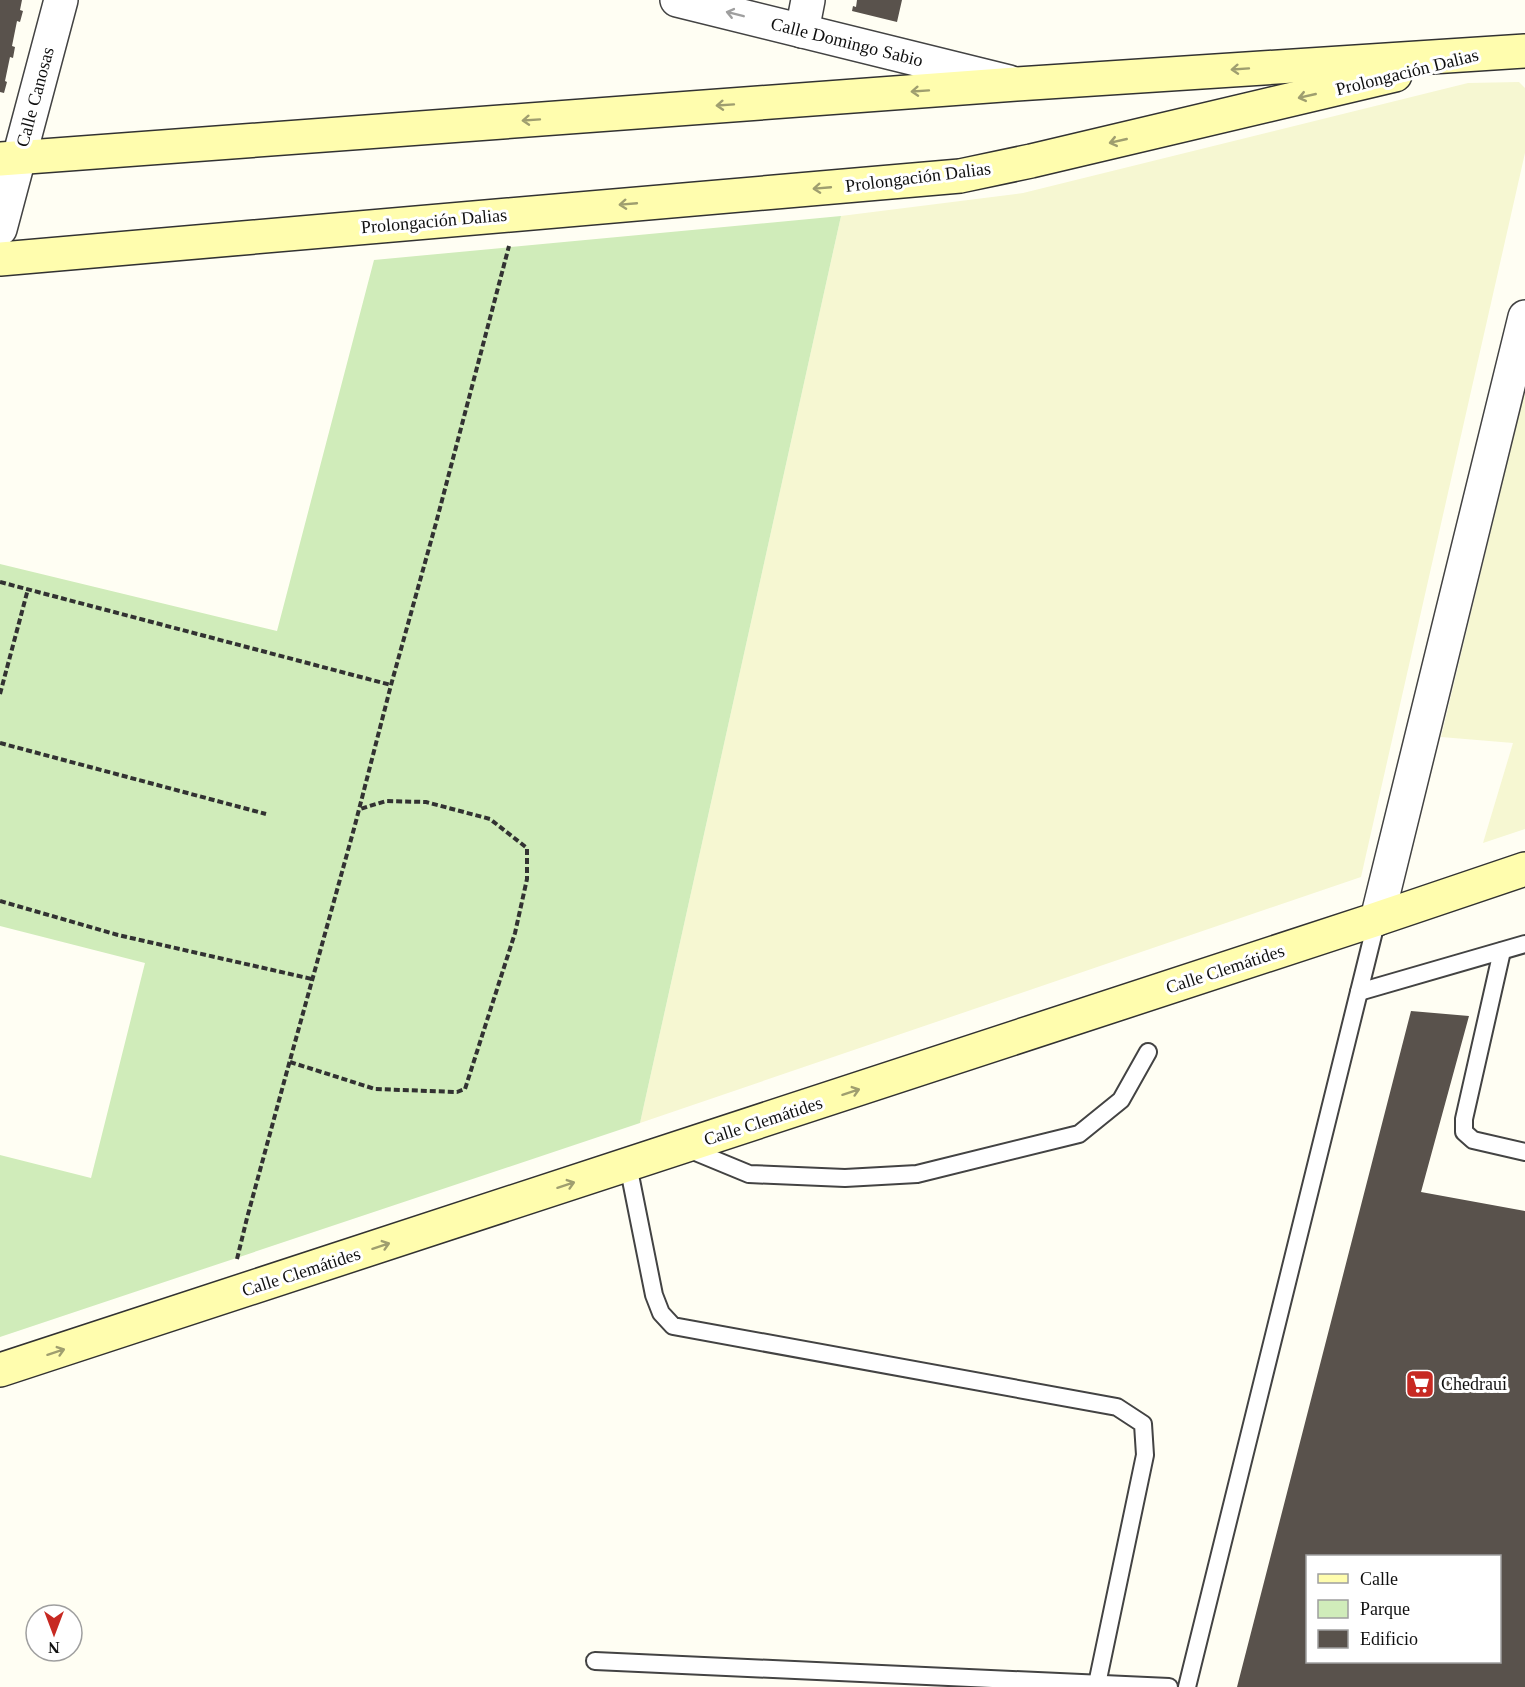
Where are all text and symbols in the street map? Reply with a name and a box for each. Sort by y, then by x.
one-way arrow [726,8,745,20]
street label: Calle Domingo Sabio [769,13,925,71]
street label: Calle Canosas [12,45,58,149]
street label: Prolongación Dalias [1334,45,1480,99]
one-way arrow [1231,64,1250,75]
one-way arrow [910,86,930,97]
one-way arrow [1298,91,1318,102]
one-way arrow [716,100,736,111]
one-way arrow [521,115,541,126]
one-way arrow [1108,135,1127,147]
street label: Prolongación Dalias [844,158,992,196]
one-way arrow [813,183,833,194]
one-way arrow [618,199,638,210]
street label: Prolongación Dalias [360,205,508,237]
street label: Calle Clemátides [1163,940,1287,998]
one-way arrow [841,1085,860,1096]
street label: Calle Clemátides [701,1092,825,1150]
one-way arrow [556,1179,575,1190]
one-way arrow [371,1239,390,1250]
street label: Calle Clemátides [239,1243,363,1301]
one-way arrow [46,1346,65,1357]
supermarket icon: Chedraui [1404,1368,1436,1400]
place label: Chedraui [1441,1374,1507,1394]
legend [1306,1555,1501,1663]
text: Calle [1360,1569,1398,1589]
text: Parque [1360,1599,1410,1619]
north arrow [24,1603,84,1663]
text: Edificio [1360,1629,1418,1649]
text: N [48,1639,60,1656]

